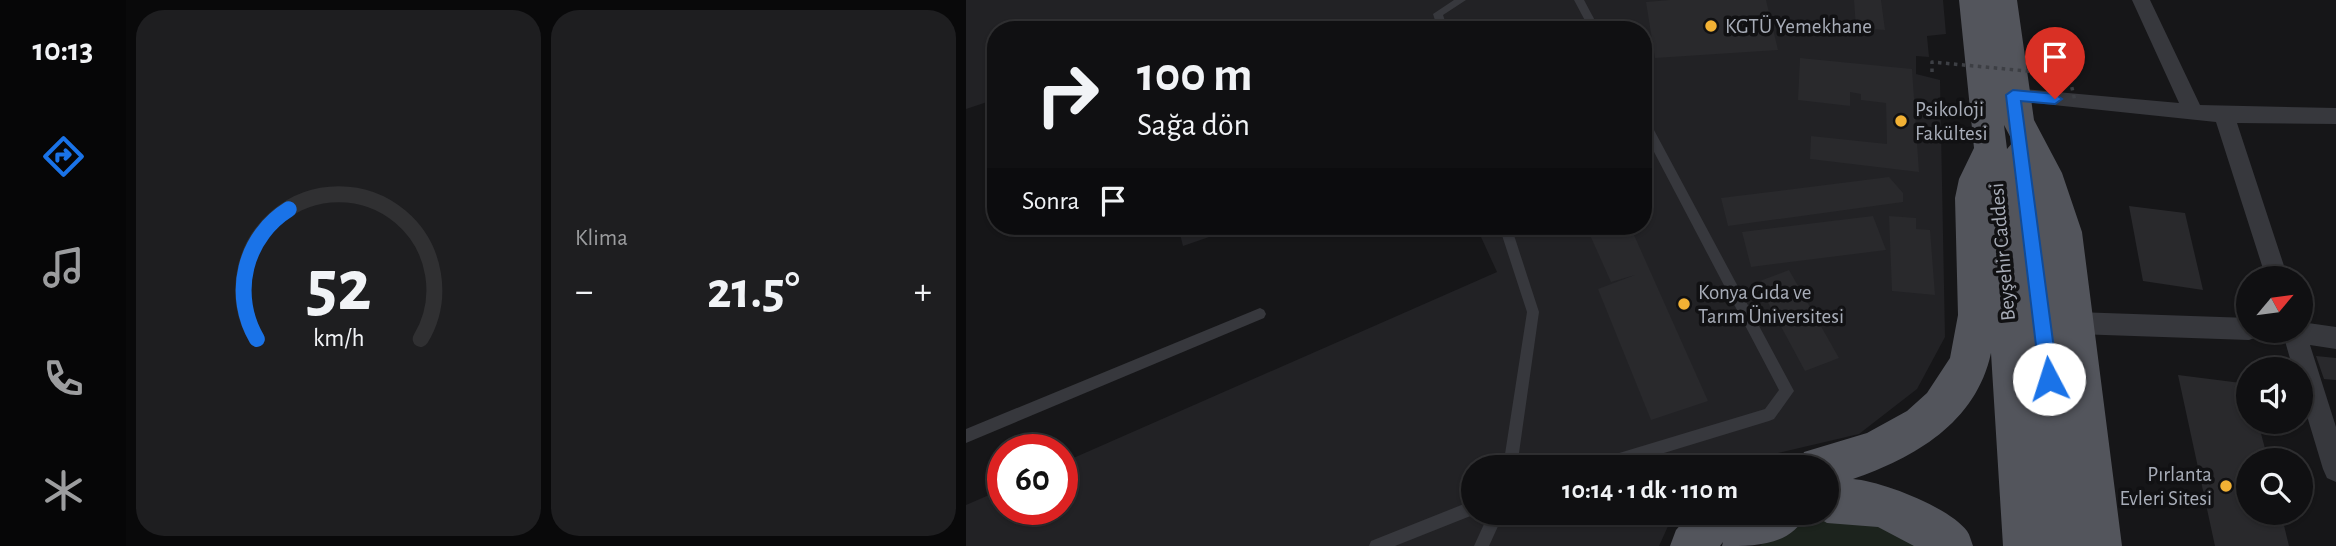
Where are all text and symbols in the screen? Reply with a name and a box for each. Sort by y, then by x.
place label: KGTÜ Yemekhane [1725,15,1872,37]
marker: KGTÜ Yemekhane [1703,18,1719,34]
pin [2025,27,2085,99]
text: 10:13 [33,34,93,66]
icon: arrive [2036,38,2074,76]
icon: right [1022,49,1113,140]
text: 100 m [1137,51,1253,100]
place label: Psikoloji Fakültesi [1915,99,1988,144]
text: Sağa dön [1137,109,1250,141]
marker: Psikoloji Fakültesi [1893,113,1909,129]
icon: directions [39,132,88,181]
icon: arrive [1094,182,1132,220]
street label: Beyşehir Caddesi [1986,182,2019,322]
text: Sonra [1022,188,1080,214]
text: Klima [575,227,628,250]
icon: music [39,243,88,292]
text: 52 [306,251,371,324]
text: 21.5° [707,265,800,317]
north arrow [2236,266,2314,343]
map controls [2236,266,2313,525]
text: − [575,273,593,311]
text: + [914,273,932,311]
place label: Konya Gıda ve Tarım Üniversitesi [1698,282,1844,327]
marker: Konya Gıda ve Tarım Üniversitesi [1676,296,1692,312]
text: km/h [313,326,364,351]
position arrow [2012,342,2086,416]
icon: phone [39,354,88,403]
button: sound [2236,357,2313,434]
speed limit sign: 60 [987,434,1078,525]
button: search [2236,448,2313,525]
place label: Pırlanta Evleri Sitesi [2120,464,2212,509]
icon: climate [39,466,88,515]
text: 10:14 · 1 dk · 110 m [1562,477,1738,503]
marker: Pırlanta Evleri Sitesi [2218,478,2234,494]

